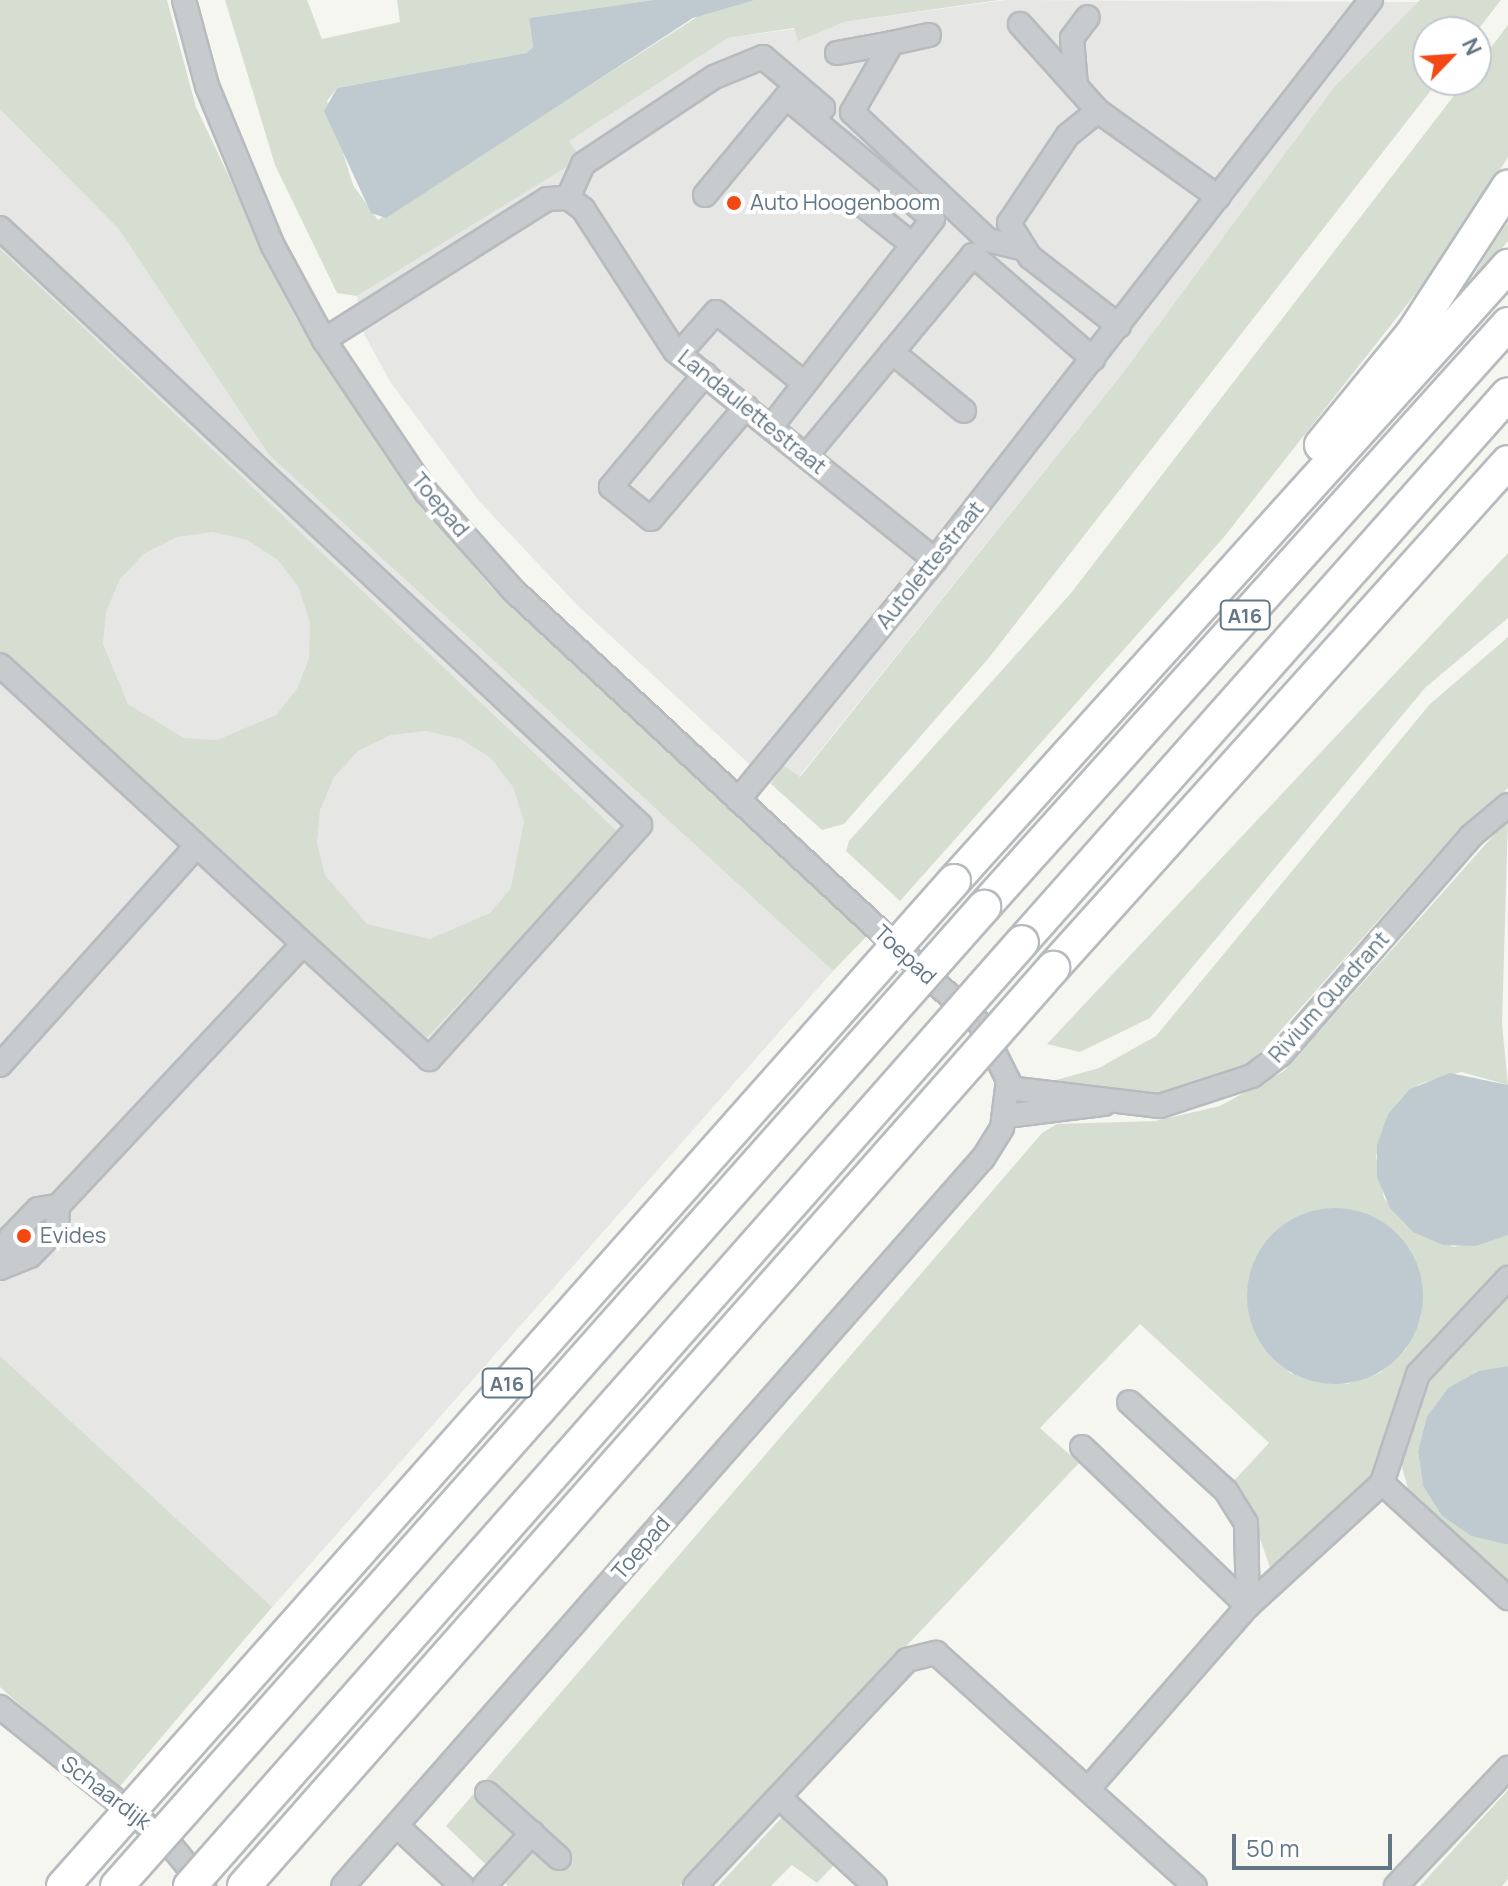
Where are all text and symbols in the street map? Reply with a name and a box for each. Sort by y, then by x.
north arrow [1412,16,1492,96]
text: N [1455,33,1489,60]
place label: Auto Hoogenboom [750,190,940,216]
marker: Auto Hoogenboom [725,194,743,212]
street label: Landaulettestraat [673,344,831,480]
street label: Toepad [406,468,474,542]
street label: Autolettestraat [870,496,990,634]
road number: A16 [1219,599,1271,631]
street label: Toepad [869,920,941,990]
street label: Rivium Quadrant [1263,926,1395,1068]
place label: Evides [40,1223,106,1249]
marker: Evides [15,1227,33,1245]
road number: A16 [481,1367,533,1399]
street label: Toepad [606,1511,676,1585]
street label: Schaardijk [56,1751,156,1835]
scale bar [1236,1818,1396,1868]
text: 50 m [1246,1831,1300,1864]

